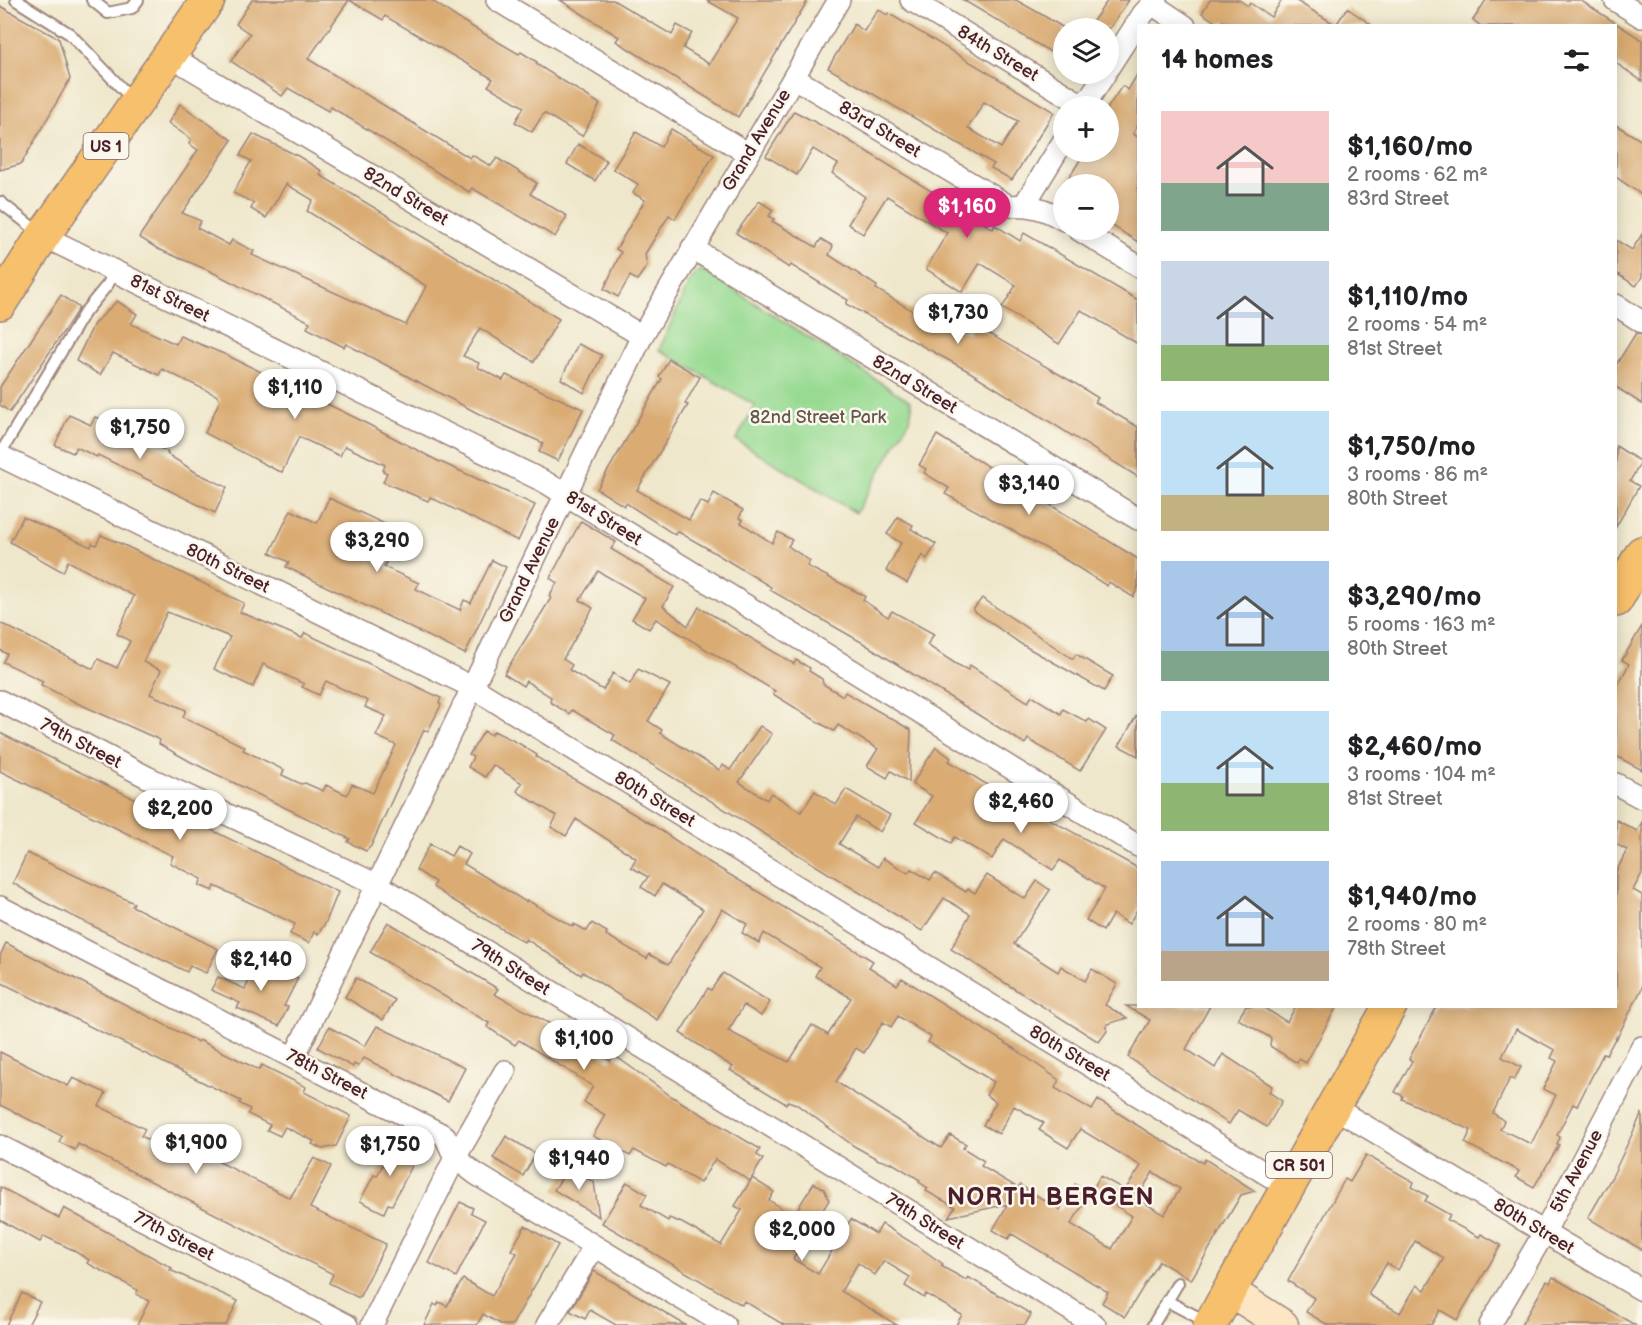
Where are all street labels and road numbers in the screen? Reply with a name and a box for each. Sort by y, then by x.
street label: 84th Street [953,21,1043,86]
street label: Grand Avenue [718,85,795,195]
street label: 83rd Street [835,97,925,162]
road number: US 1 [84,133,128,159]
street label: 82nd Street [359,163,452,230]
street label: 81st Street [127,270,213,327]
street label: 82nd Street [868,351,961,418]
street label: 81st Street [562,487,646,550]
street label: Grand Avenue [495,513,564,627]
street label: 80th Street [183,539,273,598]
street label: 79th Street [37,714,125,773]
street label: 80th Street [611,767,699,832]
street label: 79th Street [468,935,554,1000]
street label: 80th Street [1026,1021,1114,1086]
street label: 78th Street [282,1045,371,1104]
street label: 5th Avenue [1546,1126,1607,1216]
road number: CR 501 [1266,1152,1332,1178]
street label: 79th Street [882,1189,968,1254]
street label: 80th Street [1490,1194,1578,1259]
street label: 77th Street [130,1207,218,1266]

